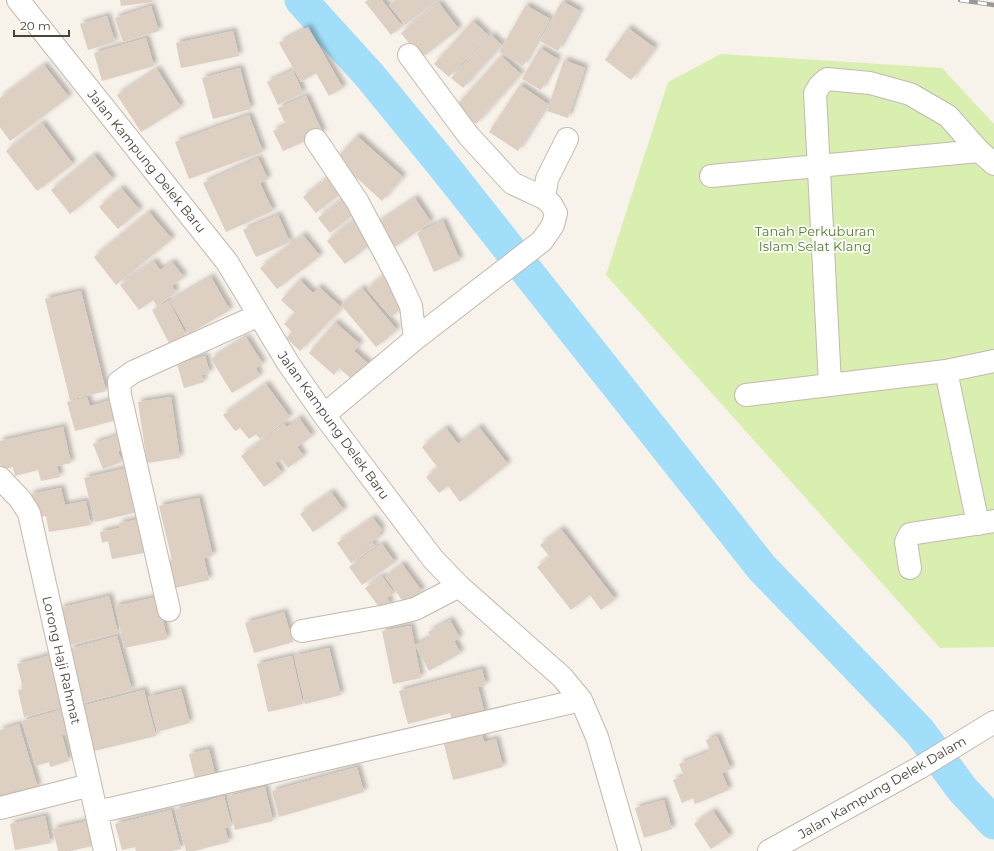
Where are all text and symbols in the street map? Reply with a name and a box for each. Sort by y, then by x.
scale bar [14,12,69,38]
text: 20 m [20,18,51,33]
street label: Jalan Kampung Delek Baru [84,86,210,236]
park label: Tanah Perkuburan Islam Selat Klang [755,223,875,254]
street label: Jalan Kampung Delek Baru [274,347,393,502]
street label: Lorong Haji Rahmat [39,594,85,726]
street label: Jalan Kampung Delek Dalam [794,732,969,842]

